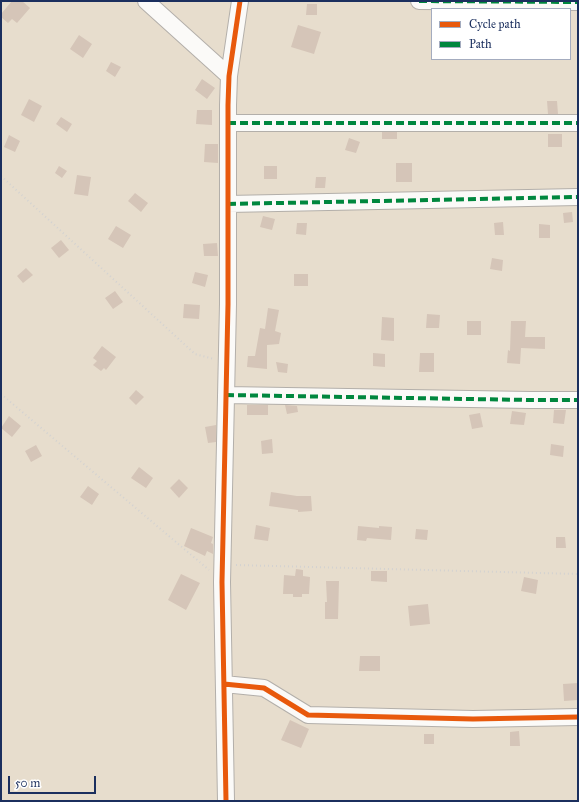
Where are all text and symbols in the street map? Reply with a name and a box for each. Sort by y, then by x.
legend [431,8,571,60]
text: Cycle path [469,17,521,31]
text: Path [469,37,492,51]
scale bar [10,768,98,794]
text: 50 m [15,776,40,790]

